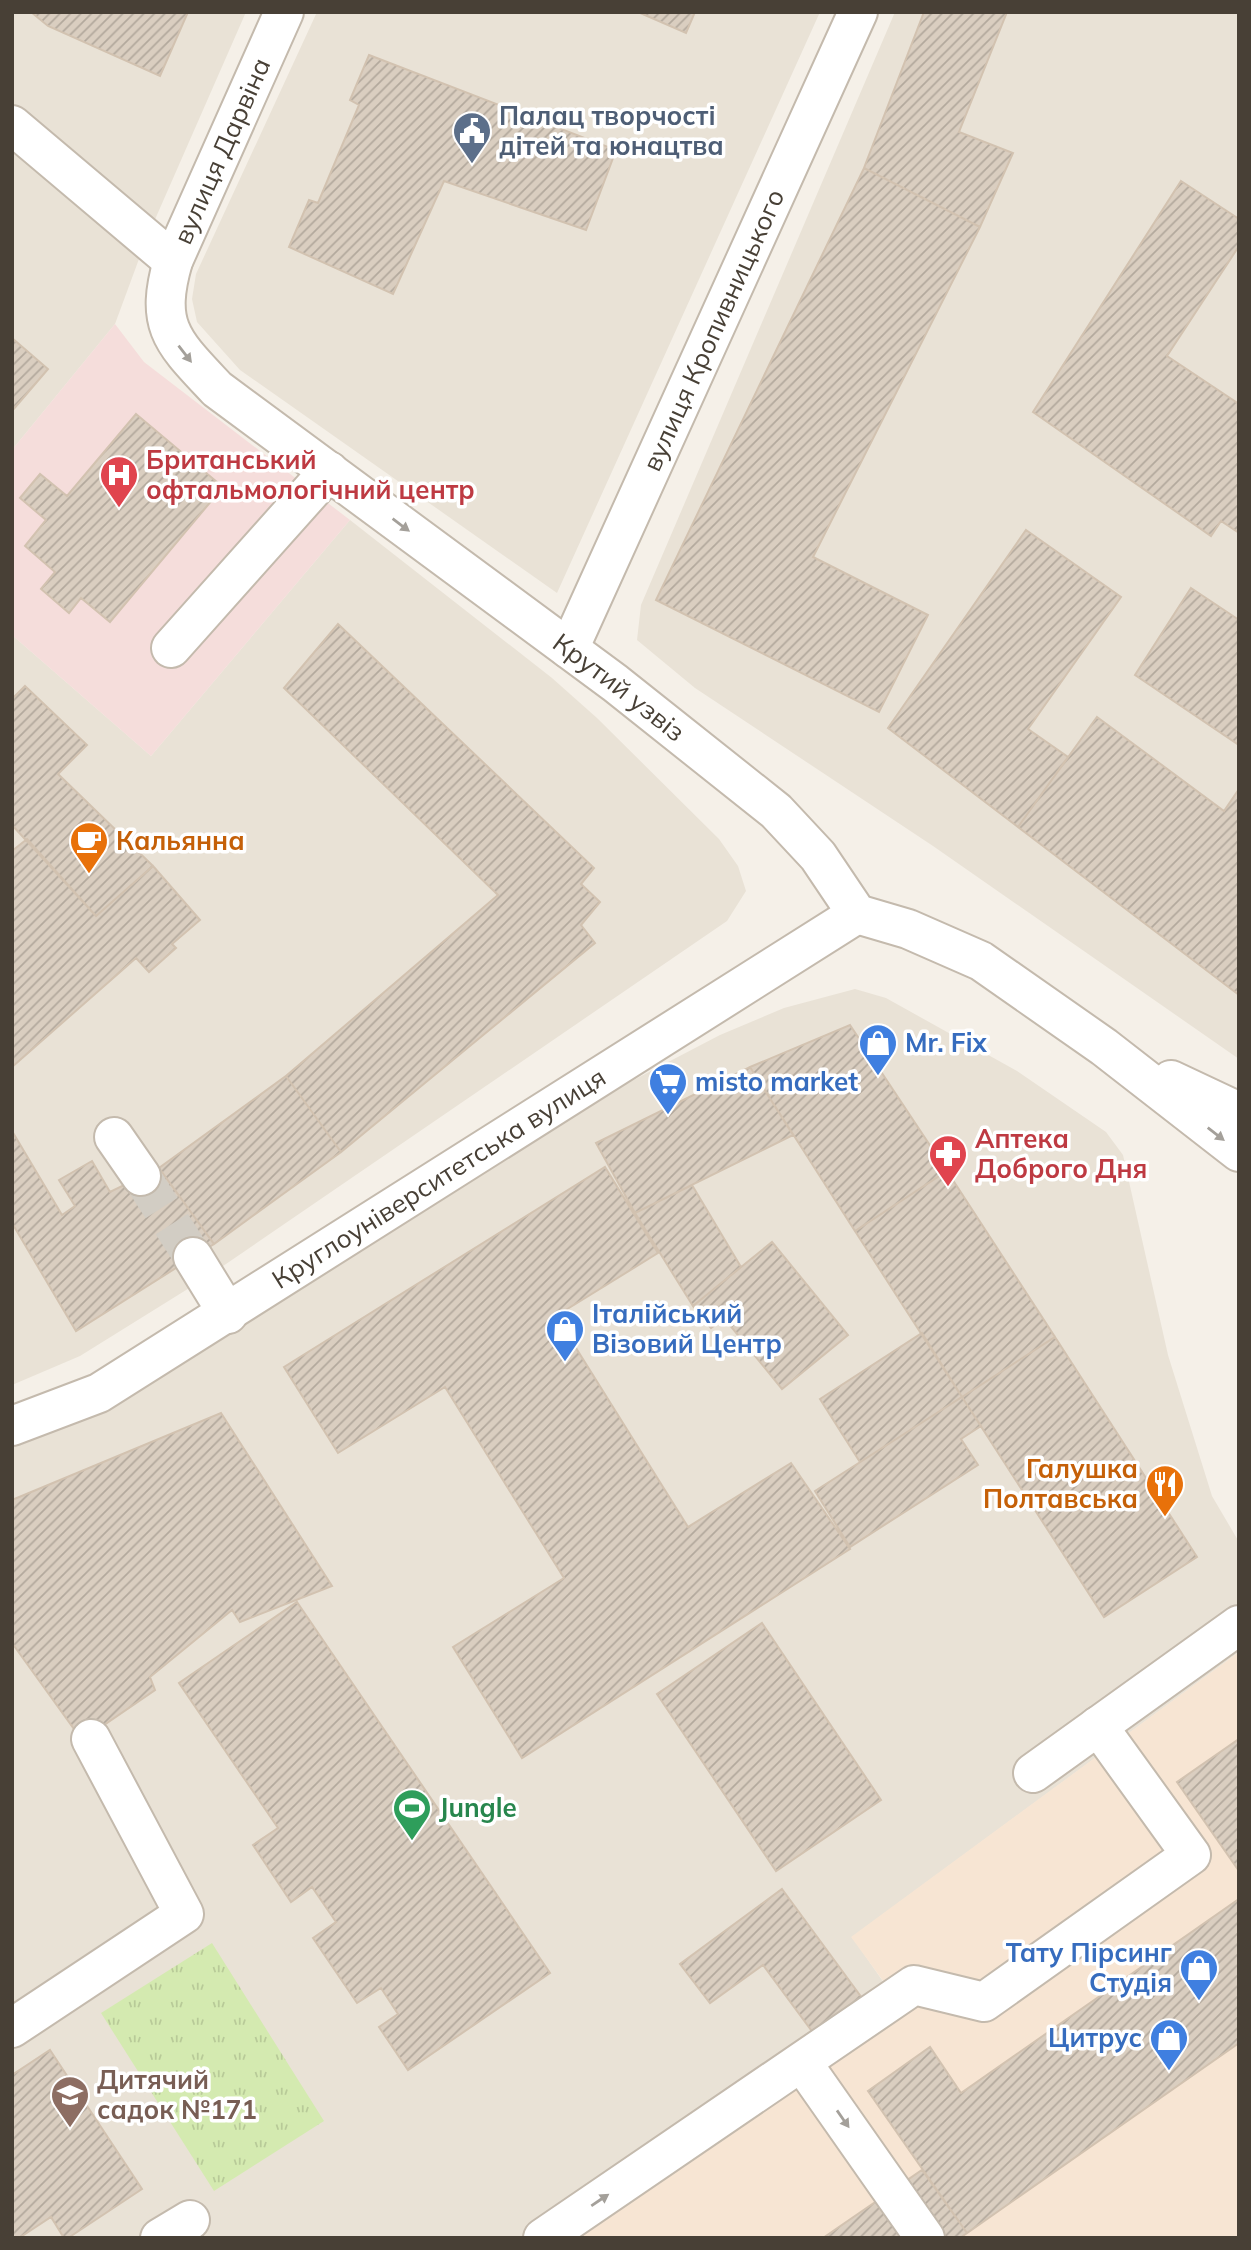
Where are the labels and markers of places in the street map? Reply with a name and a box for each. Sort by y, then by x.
place label: Палац творчості дітей та юнацтва [499,99,724,162]
public building icon: Палац творчості дітей та юнацтва [451,110,493,165]
place label: Британський офтальмологічний центр [146,443,475,506]
hospital icon: Британський офтальмологічний центр [98,454,140,509]
cafe icon: Кальянна [68,820,110,875]
place label: Кальянна [116,824,245,857]
shop icon: Mr. Fix [857,1022,899,1077]
place label: Mr. Fix [905,1026,987,1059]
supermarket icon: misto market [647,1061,689,1116]
place label: misto market [695,1065,858,1098]
place label: Аптека Доброго Дня [975,1122,1147,1185]
pharmacy icon: Аптека Доброго Дня [927,1133,969,1188]
place label: Італійський Візовий Центр [592,1297,782,1360]
shop icon: Італійський Візовий Центр [544,1308,586,1363]
place label: Галушка Полтавська [983,1452,1138,1515]
restaurant icon: Галушка Полтавська [1144,1463,1186,1518]
sports icon: Jungle [391,1787,433,1842]
place label: Jungle [439,1791,517,1824]
place label: Тату Пірсинг Студія [1006,1936,1172,1999]
shop icon: Тату Пірсинг Студія [1178,1947,1220,2002]
shop icon: Цитрус [1148,2017,1190,2072]
place label: Цитрус [1048,2021,1142,2054]
place label: Дитячий садок №171 [97,2063,257,2126]
school or university icon: Дитячий садок №171 [49,2074,91,2129]

